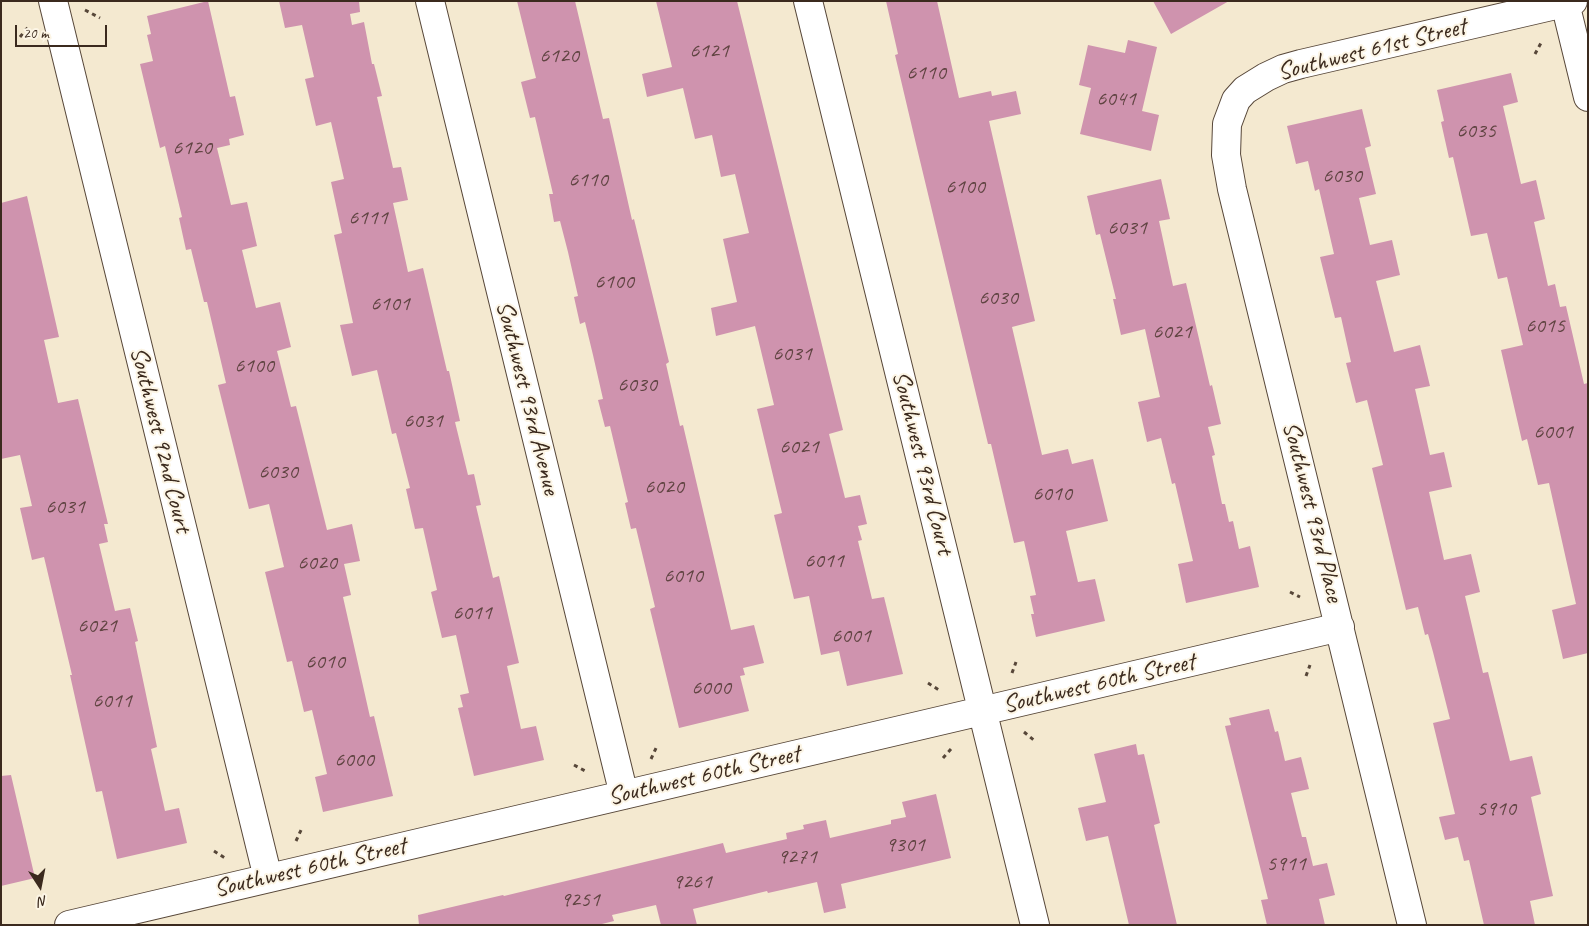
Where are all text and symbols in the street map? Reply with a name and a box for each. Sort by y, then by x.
street label: Southwest 61st Street [1275,12,1469,88]
scale bar [18,15,110,47]
text: 20 m [23,24,49,43]
house number: 6121 [689,38,729,64]
house number: 6120 [539,43,579,69]
house number: 6110 [906,60,946,86]
house number: 6041 [1096,86,1136,112]
house number: 6035 [1456,118,1496,144]
house number: 6120 [172,135,212,161]
house number: 6030 [1322,163,1362,189]
house number: 6110 [568,167,608,193]
house number: 6100 [945,174,985,200]
house number: 6111 [348,205,388,231]
house number: 6031 [1107,215,1147,241]
house number: 6100 [594,269,634,295]
house number: 6030 [978,285,1018,311]
house number: 6101 [370,291,410,317]
street label: Southwest 93rd Avenue [488,298,566,498]
house number: 6015 [1525,313,1565,339]
house number: 6021 [1152,319,1192,345]
house number: 6031 [772,341,812,367]
street label: Southwest 92nd Court [122,344,198,536]
house number: 6100 [234,353,274,379]
street label: Southwest 93rd Court [885,368,959,558]
house number: 6030 [617,372,657,398]
house number: 6031 [403,408,443,434]
street label: Southwest 93rd Place [1275,419,1349,605]
house number: 6001 [1533,419,1573,445]
house number: 6021 [779,434,819,460]
house number: 6030 [258,459,298,485]
house number: 6020 [644,474,684,500]
house number: 6010 [1032,481,1072,507]
house number: 6031 [45,494,85,520]
house number: 6011 [804,548,844,574]
house number: 6020 [297,550,337,576]
house number: 6010 [663,563,703,589]
house number: 6011 [452,600,492,626]
house number: 6021 [77,613,117,639]
house number: 6001 [831,623,871,649]
street label: Southwest 60th Street [1000,647,1198,721]
house number: 6010 [305,649,345,675]
house number: 6000 [691,675,731,701]
house number: 6011 [92,688,132,714]
street label: Southwest 60th Street [605,739,803,813]
house number: 6000 [334,747,374,773]
house number: 5910 [1476,796,1516,822]
street label: Southwest 60th Street [211,831,409,905]
house number: 9301 [885,832,925,858]
house number: 9271 [777,844,817,870]
house number: 5911 [1266,851,1306,877]
north arrow [15,861,65,911]
house number: 9261 [672,869,712,895]
house number: 9251 [560,887,600,913]
text: N [37,892,49,910]

